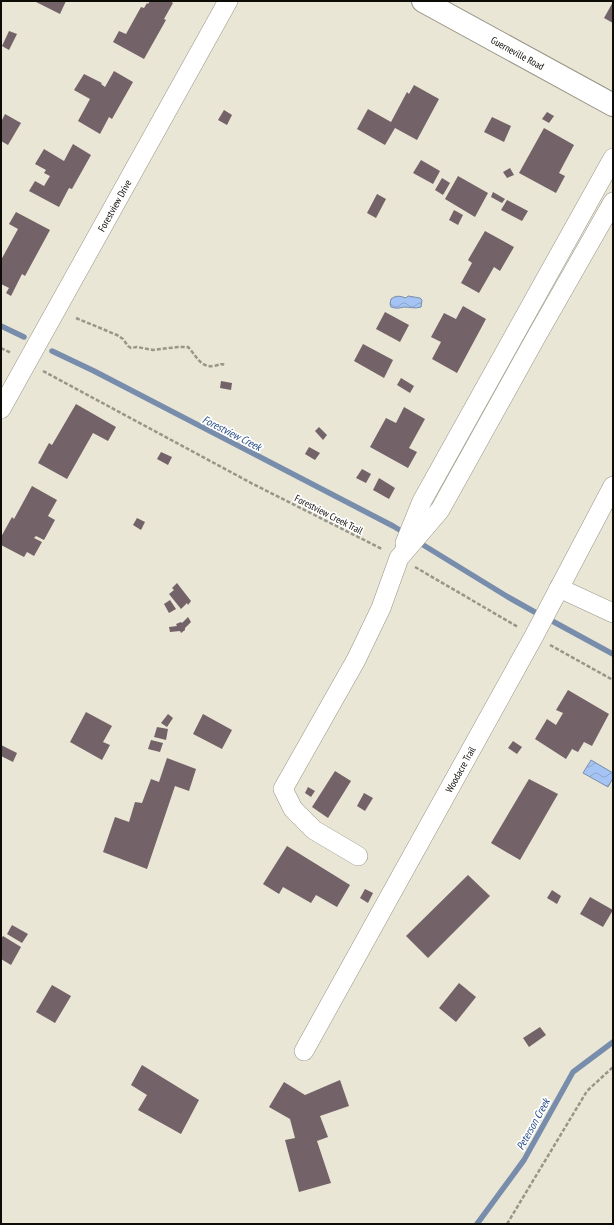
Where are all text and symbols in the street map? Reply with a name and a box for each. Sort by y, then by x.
street label: Guerneville Road [489,34,546,73]
street label: Forestview Drive [95,177,134,234]
water label: Forestview Creek [200,412,265,455]
street label: Forestview Creek Trail [292,492,366,538]
street label: Woodacre Trail [443,744,479,795]
water label: Peterson Creek [513,1094,554,1152]

